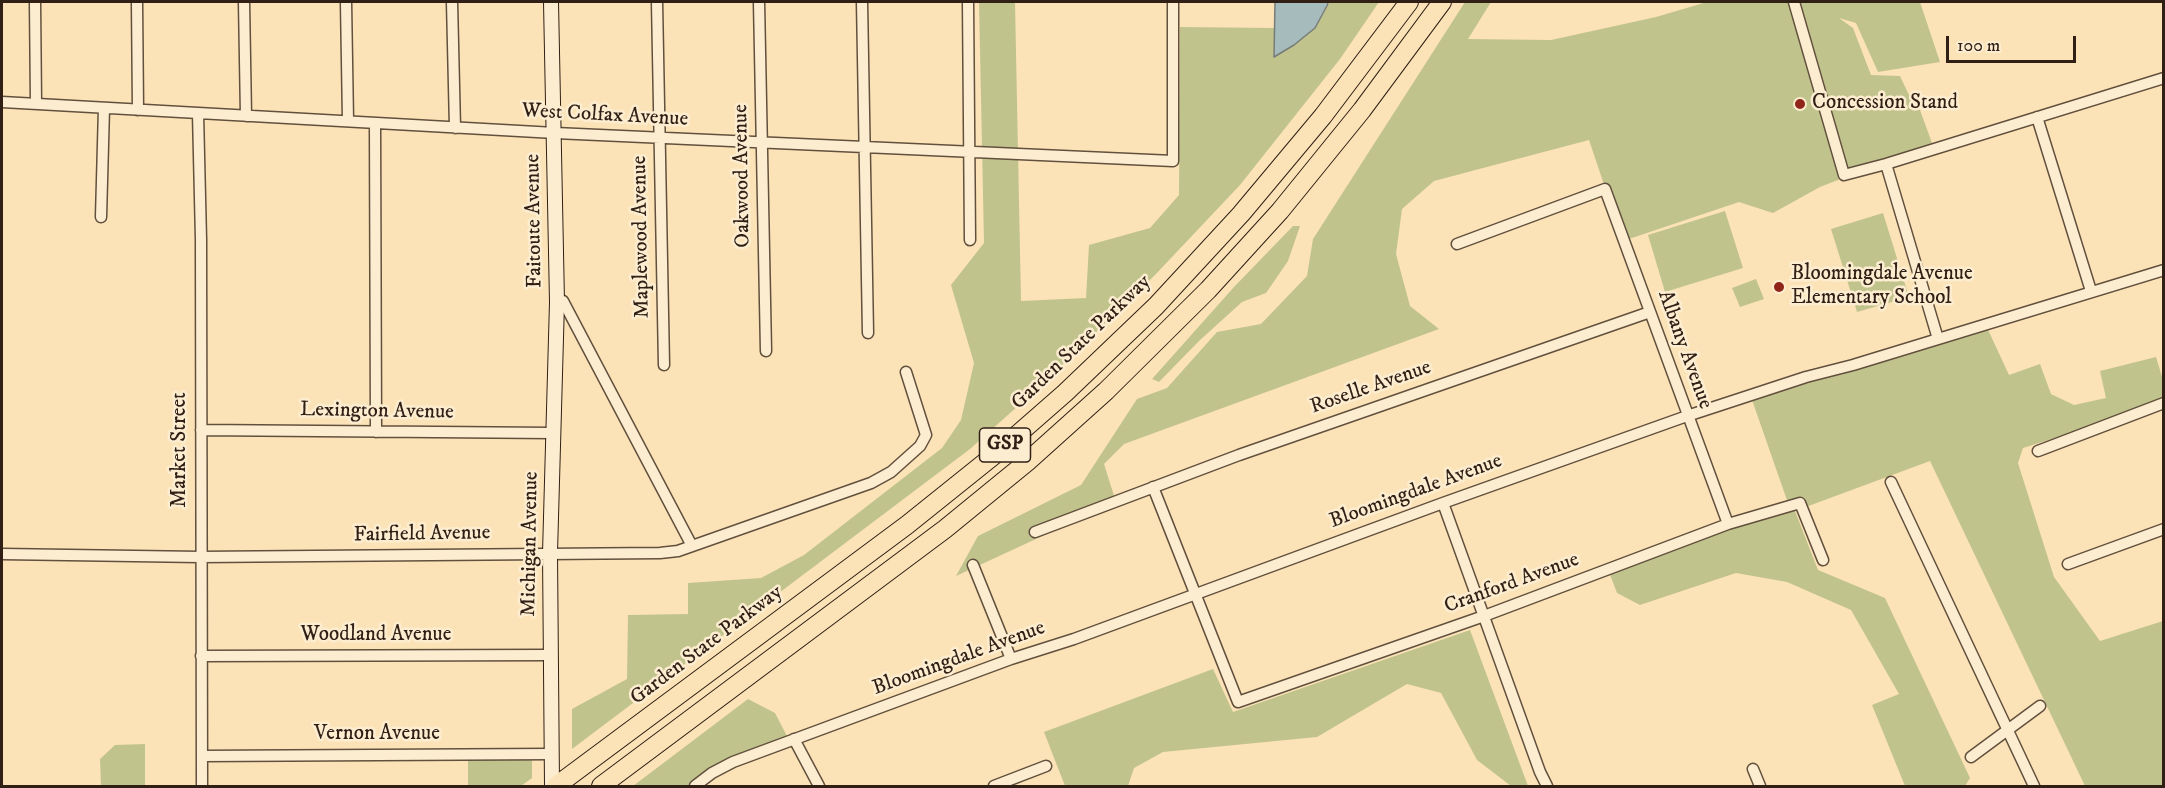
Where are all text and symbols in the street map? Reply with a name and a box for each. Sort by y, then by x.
scale bar [1949,24,2080,62]
text: 100 m [1957,35,2000,57]
place label: Concession Stand [1812,91,1958,117]
marker: Concession Stand [1793,97,1807,111]
street label: West Colfax Avenue [521,99,689,133]
street label: Oakwood Avenue [729,104,757,248]
street label: Faitoute Avenue [521,154,549,288]
street label: Maplewood Avenue [628,155,656,319]
place label: Bloomingdale Avenue Elementary School [1791,262,1973,312]
street label: Garden State Parkway [1007,270,1157,416]
marker: Bloomingdale Avenue Elementary School [1772,280,1786,294]
street label: Albany Avenue [1651,287,1717,413]
street label: Roselle Avenue [1307,356,1435,420]
street label: Market Street [168,392,194,508]
street label: Lexington Avenue [300,398,454,426]
road number: GSP [980,428,1030,462]
street label: Bloomingdale Avenue [1326,449,1506,535]
street label: Michigan Avenue [517,471,545,617]
street label: Fairfield Avenue [353,521,491,549]
street label: Cranford Avenue [1441,548,1583,620]
street label: Garden State Parkway [626,581,788,711]
street label: Bloomingdale Avenue [869,616,1049,702]
street label: Woodland Avenue [301,623,451,649]
street label: Vernon Avenue [314,722,440,748]

